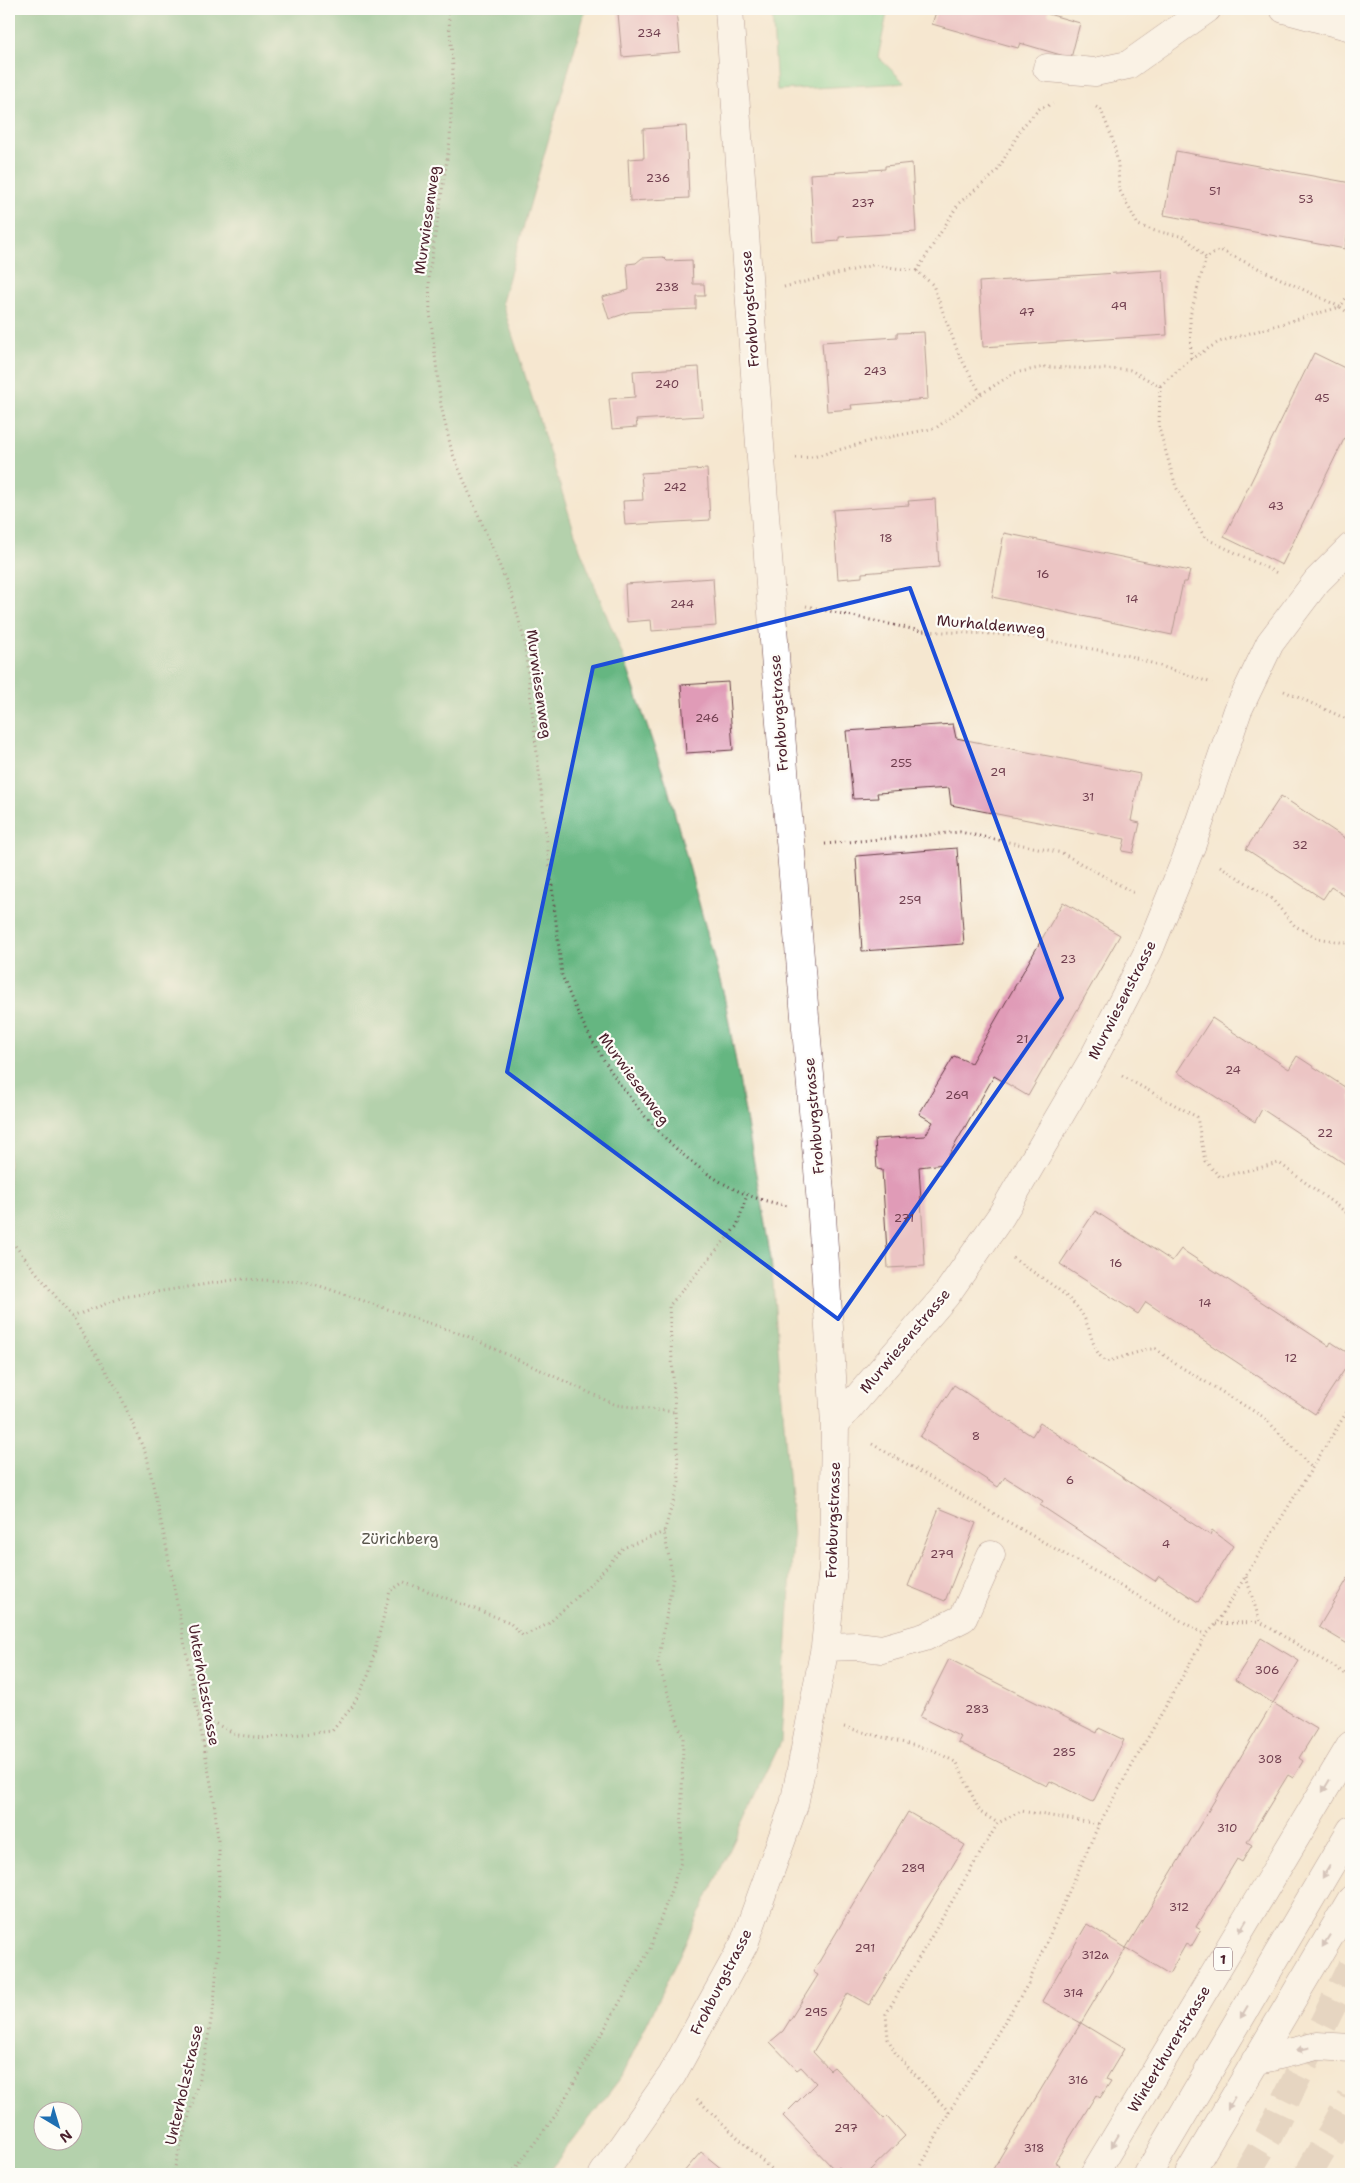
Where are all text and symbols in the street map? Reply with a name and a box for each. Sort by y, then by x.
house number: 234 [637,25,661,41]
street label: Murwiesenweg [409,164,445,276]
house number: 236 [646,170,670,186]
house number: 51 [1209,183,1221,199]
house number: 53 [1298,191,1314,207]
house number: 237 [851,195,875,211]
street label: Frohburgstrasse [736,250,764,368]
house number: 238 [655,279,679,295]
house number: 49 [1111,298,1127,314]
house number: 47 [1019,304,1035,320]
house number: 243 [863,363,887,379]
house number: 240 [655,376,679,392]
house number: 45 [1314,390,1330,406]
house number: 242 [663,479,687,495]
house number: 43 [1268,498,1284,514]
house number: 18 [879,530,893,546]
house number: 16 [1036,566,1050,582]
house number: 14 [1126,591,1138,607]
house number: 244 [670,596,694,612]
street label: Murhaldenweg [936,610,1046,640]
street label: Murwiesenweg [521,628,557,740]
street label: Frohburgstrasse [765,654,793,772]
house number: 246 [695,710,719,726]
house number: 255 [890,755,912,771]
house number: 29 [990,764,1006,780]
house number: 31 [1082,789,1094,805]
house number: 32 [1292,837,1308,853]
house number: 259 [898,892,922,908]
street label: Murwiesenstrasse [1083,937,1161,1063]
house number: 23 [1060,951,1076,967]
street label: Murwiesenweg [594,1029,674,1129]
house number: 21 [1016,1031,1028,1047]
street label: Frohburgstrasse [799,1057,829,1175]
house number: 24 [1225,1062,1241,1078]
house number: 269 [945,1087,969,1103]
house number: 22 [1317,1125,1333,1141]
house number: 271 [894,1210,914,1226]
house number: 16 [1109,1255,1123,1271]
street label: Murwiesenstrasse [855,1284,955,1398]
house number: 14 [1199,1295,1211,1311]
house number: 12 [1285,1350,1297,1366]
house number: 8 [972,1428,980,1444]
street label: Frohburgstrasse [821,1461,845,1579]
house number: 6 [1066,1472,1074,1488]
park label: Zürichberg [361,1529,439,1549]
house number: 4 [1162,1536,1170,1552]
house number: 279 [930,1546,954,1562]
street label: Unterholzstrasse [183,1623,225,1747]
house number: 306 [1255,1662,1279,1678]
house number: 283 [965,1701,989,1717]
house number: 285 [1052,1744,1076,1760]
house number: 308 [1258,1751,1282,1767]
one-way arrow [1321,1780,1330,1793]
house number: 310 [1217,1820,1237,1836]
house number: 289 [901,1860,925,1876]
one-way arrow [1322,1866,1331,1879]
house number: 312 [1169,1899,1189,1915]
one-way arrow [1238,1919,1247,1932]
street label: Frohburgstrasse [686,1925,756,2039]
one-way arrow [1321,1935,1330,1948]
house number: 291 [855,1940,875,1956]
house number: 312a [1081,1947,1109,1963]
road number: 1 [1214,1948,1232,1970]
street label: Winterthurerstrasse [1123,1982,1215,2116]
house number: 314 [1063,1985,1083,2001]
house number: 295 [804,2004,828,2020]
one-way arrow [1240,2005,1248,2020]
street label: Unterholzstrasse [160,2023,208,2147]
one-way arrow [1295,2045,1311,2053]
house number: 316 [1068,2072,1088,2088]
one-way arrow [1226,2097,1235,2110]
north arrow [32,2100,82,2150]
house number: 297 [834,2120,858,2136]
text: N [56,2126,76,2147]
one-way arrow [1110,2134,1119,2147]
house number: 318 [1024,2140,1045,2156]

